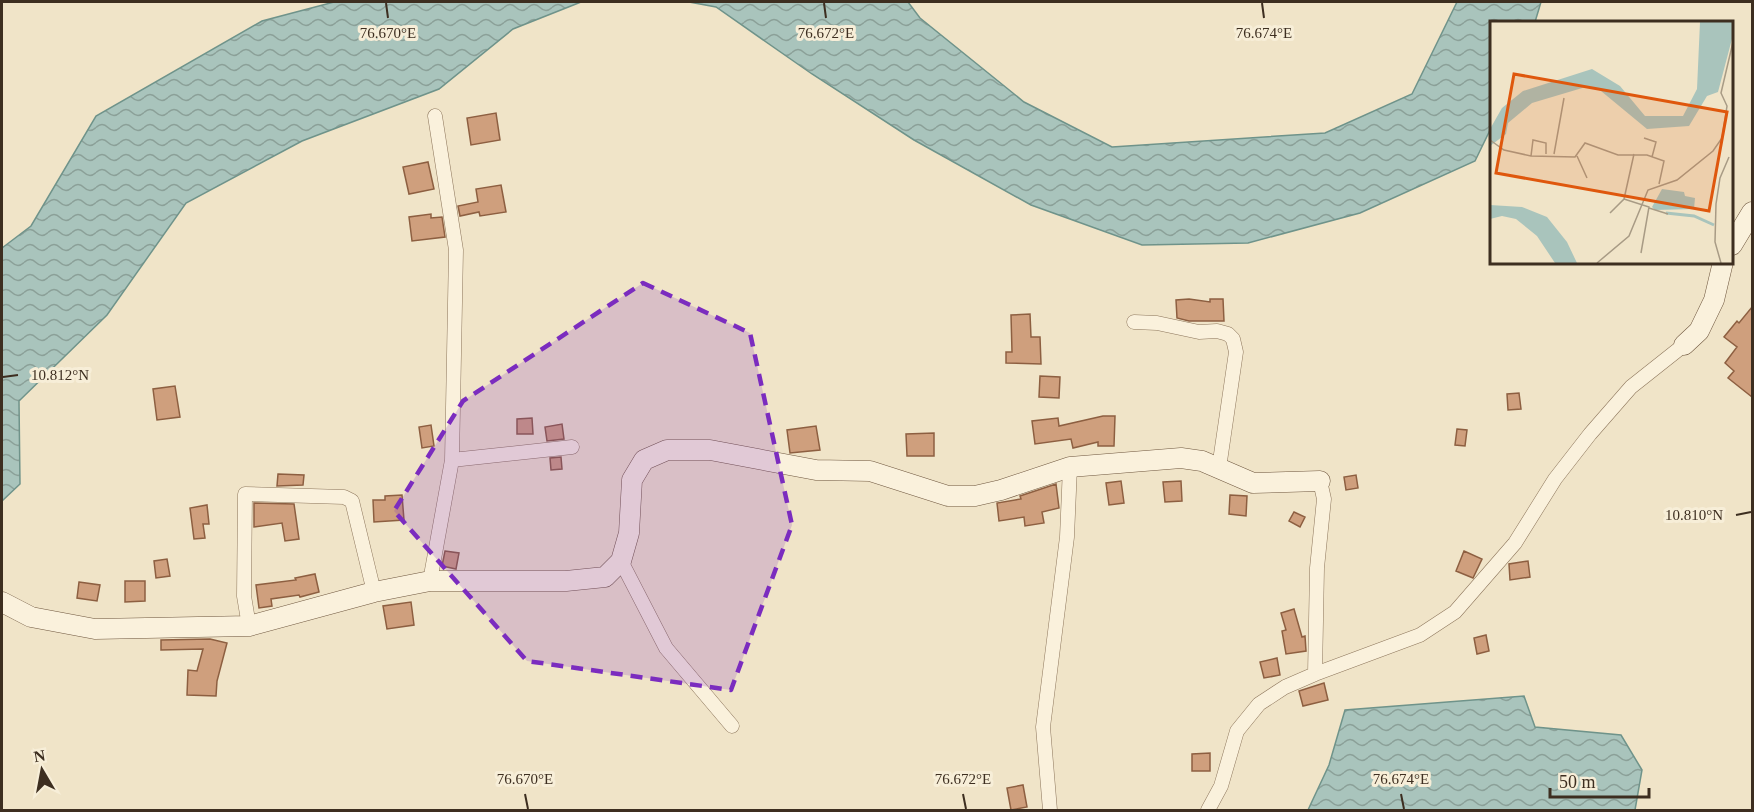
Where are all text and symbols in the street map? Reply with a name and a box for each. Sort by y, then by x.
inset map [1490,21,1733,264]
text: 76.670°E [360,25,416,41]
text: 76.672°E [798,25,854,41]
text: 76.674°E [1236,25,1292,41]
text: 10.812°N [31,367,89,383]
text: 10.810°N [1665,507,1723,523]
north arrow [12,740,72,800]
text: N [32,746,47,765]
scale bar [1550,761,1649,799]
text: 76.670°E [497,771,553,787]
text: 76.672°E [935,771,991,787]
text: 76.674°E [1373,771,1429,787]
text: 50 m [1559,772,1596,792]

